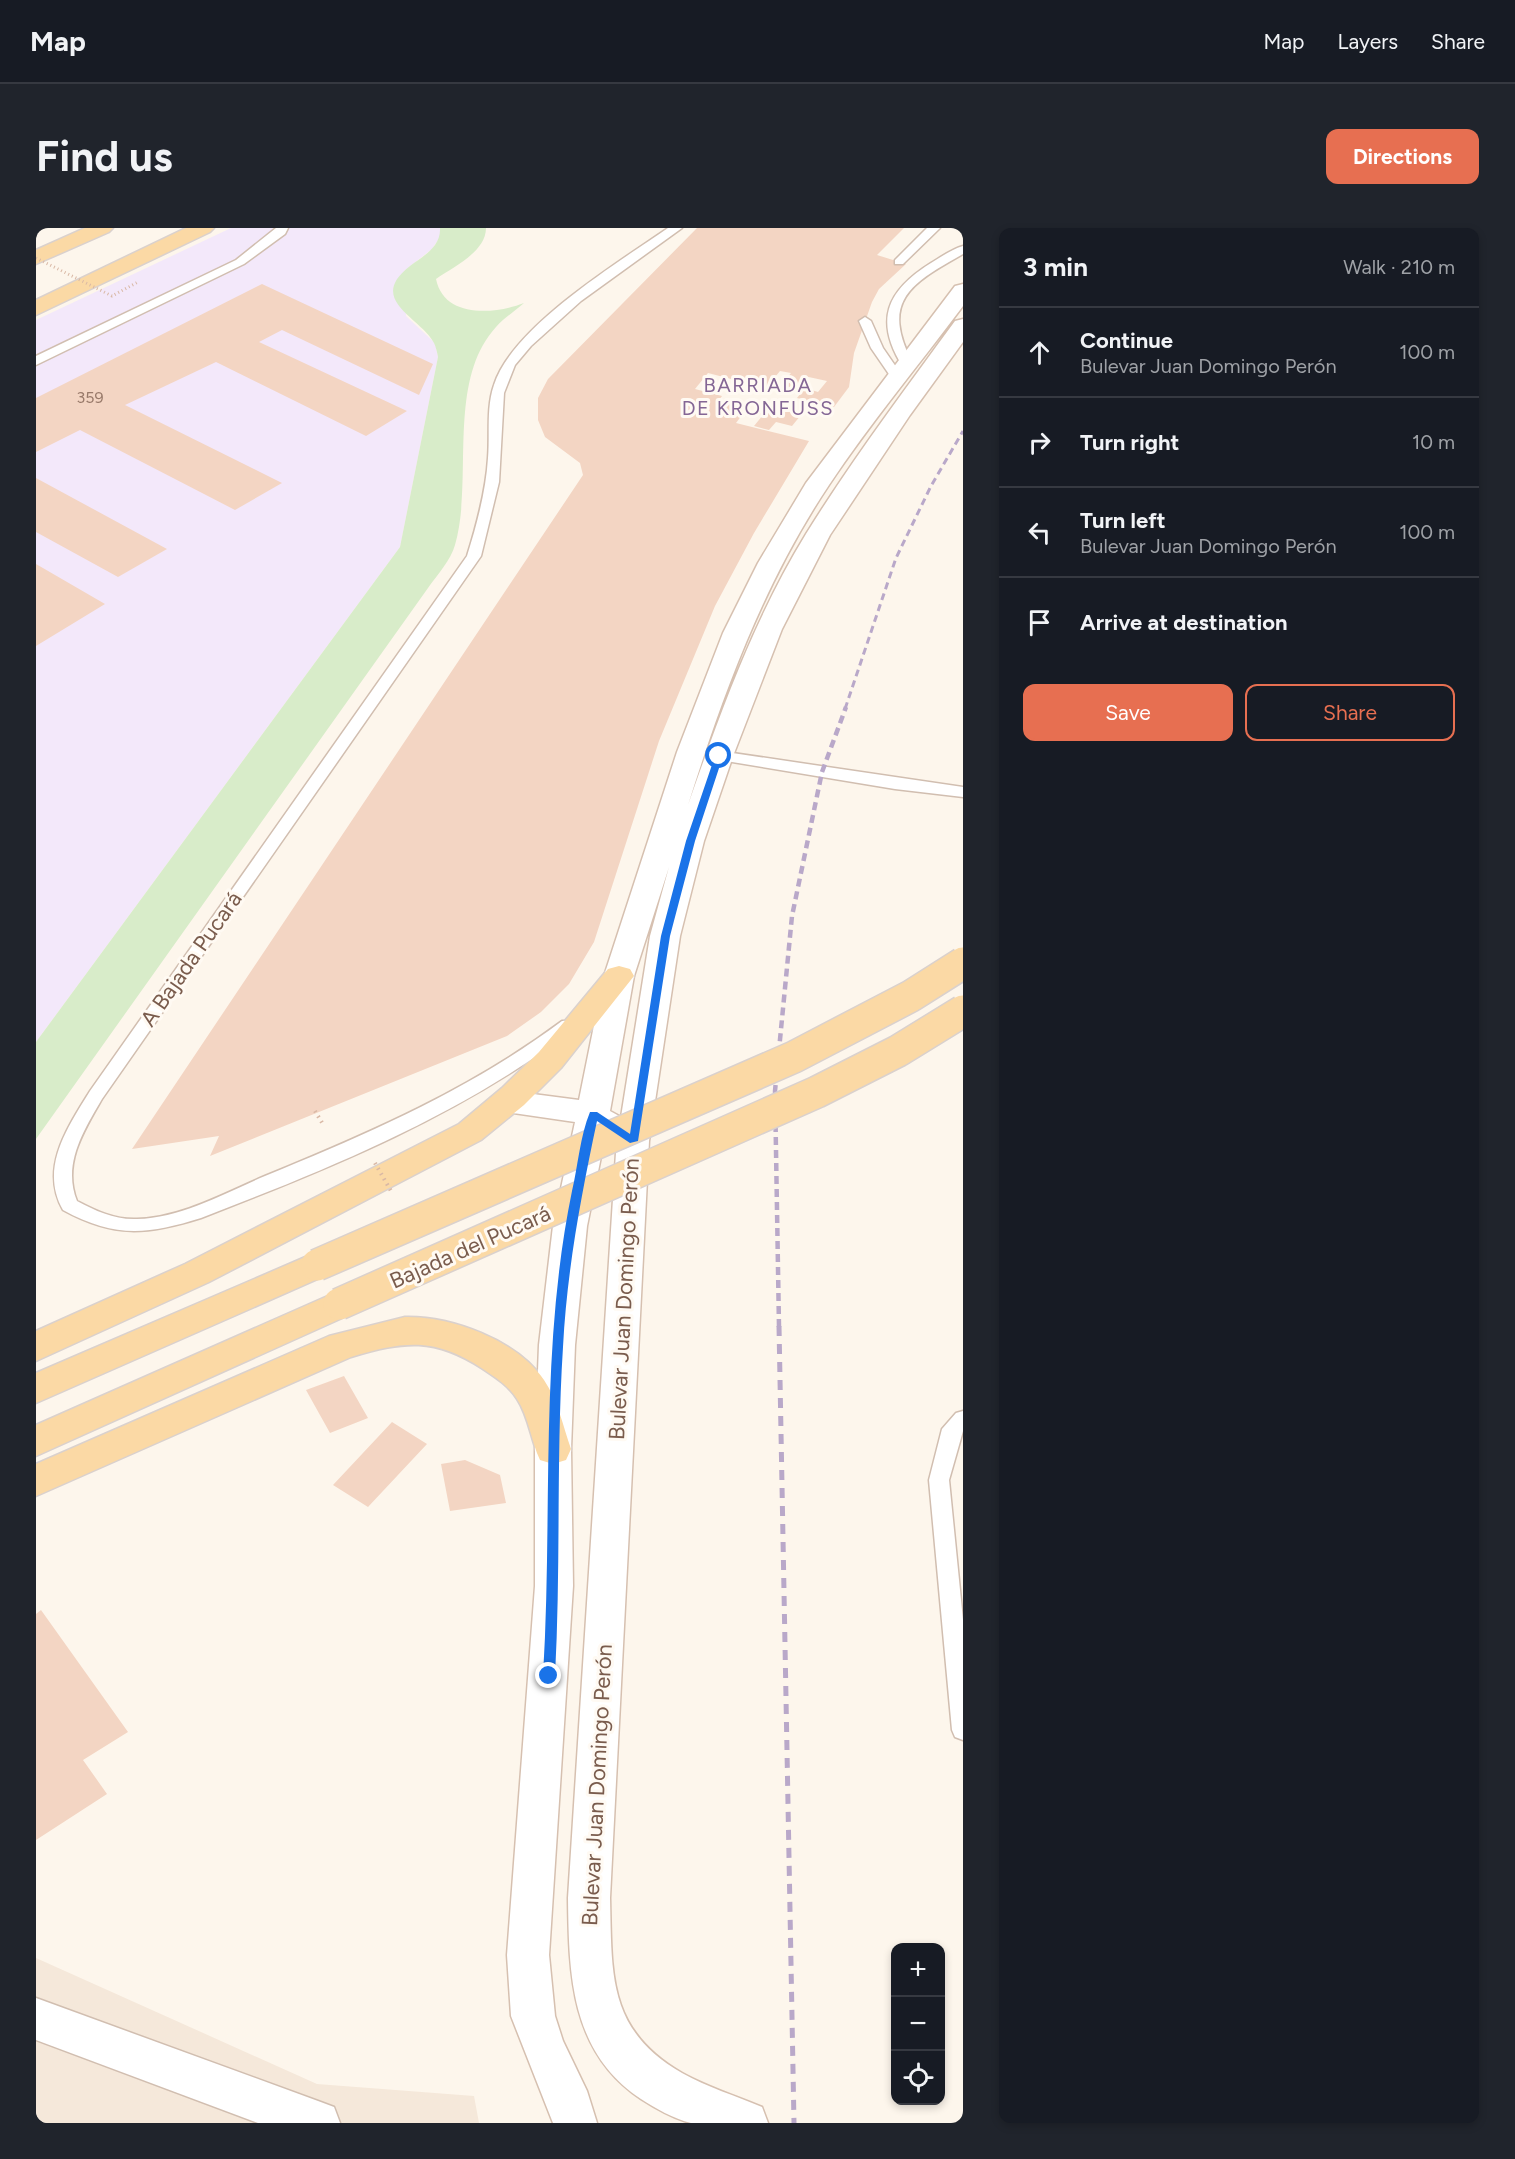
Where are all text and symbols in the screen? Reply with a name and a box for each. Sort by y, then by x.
text: Map [30,24,86,58]
text: Map [1264,29,1304,54]
text: Layers [1337,29,1398,54]
text: Share [1431,29,1485,54]
button: Directions [1326,129,1479,184]
text: Find us [36,131,173,182]
text: 3 min [1023,251,1088,283]
text: Walk · 210 m [1343,255,1455,279]
text: Continue [1080,327,1173,354]
icon: ahead [1023,336,1056,369]
text: 100 m [1399,340,1455,364]
text: Bulevar Juan Domingo Perón [1080,354,1337,378]
district label: BARRIADA DE KRONFUSS [682,373,834,420]
house number: 359 [77,388,103,407]
icon: right [1023,426,1056,459]
text: Turn right [1080,429,1179,456]
text: 10 m [1412,430,1455,454]
text: Turn left [1080,507,1166,534]
icon: left [1023,516,1056,549]
text: 100 m [1399,520,1455,544]
text: Bulevar Juan Domingo Perón [1080,534,1337,558]
icon: arrive [1023,606,1056,639]
text: Arrive at destination [1080,609,1288,636]
button: Save [1023,684,1233,741]
button: Share [1245,684,1455,741]
route start [705,742,731,768]
street label: A Bajada Pucará [135,886,247,1032]
street label: Bulevar Juan Domingo Perón [603,1157,645,1441]
street label: Bajada del Pucará [385,1199,555,1295]
street label: Bulevar Juan Domingo Perón [576,1643,618,1927]
route end [535,1662,561,1688]
map controls [891,1943,945,2105]
button: + [891,1943,945,1997]
button: − [891,1997,945,2051]
button: locate [891,2051,945,2105]

